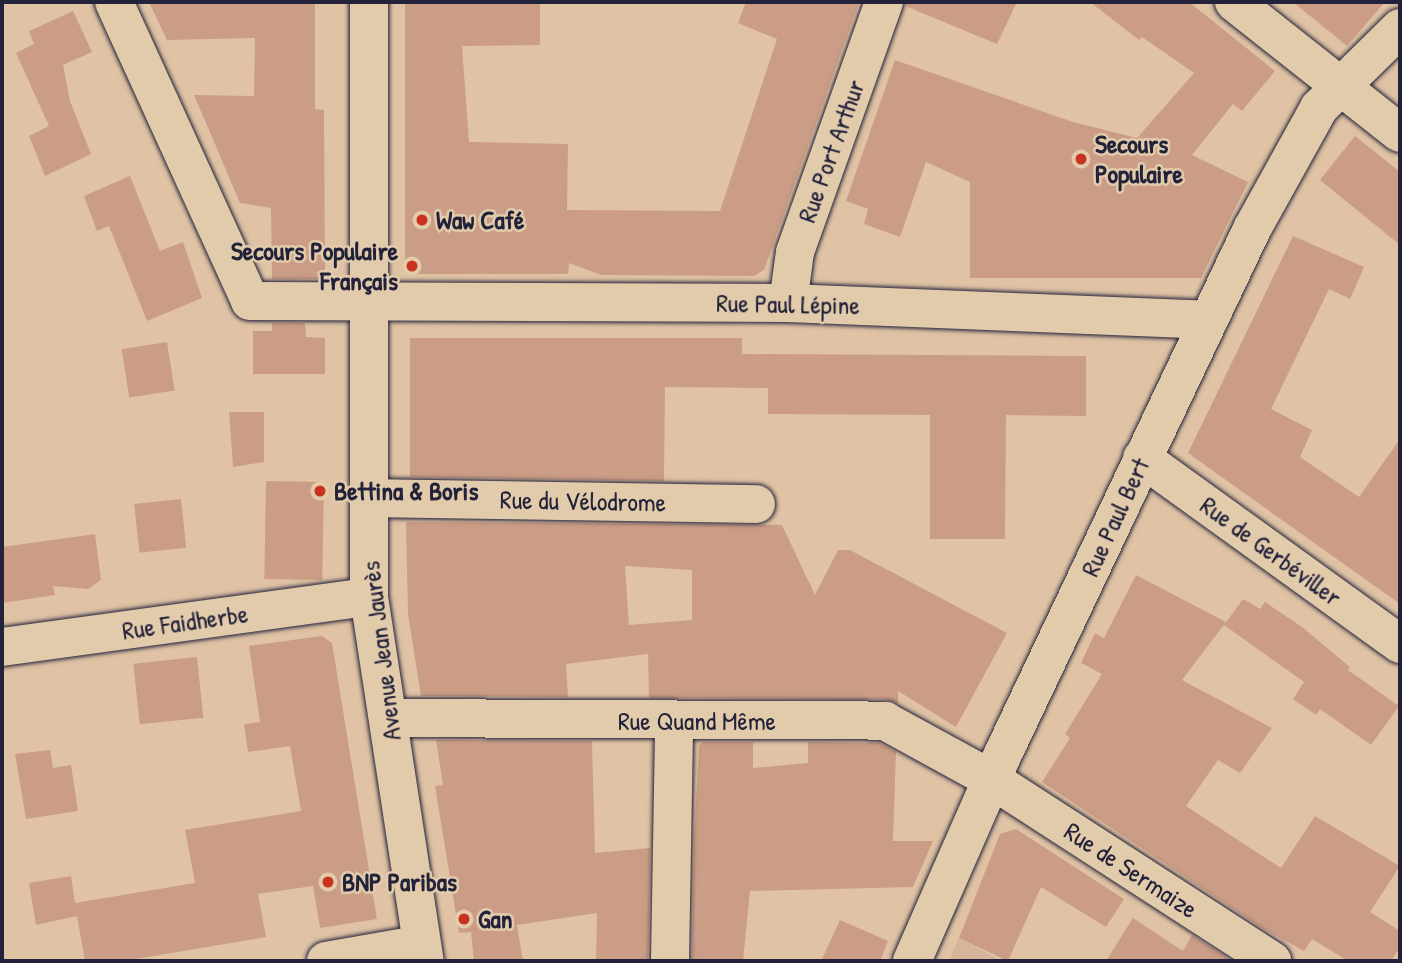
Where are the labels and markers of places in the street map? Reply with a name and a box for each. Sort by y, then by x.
place label: Secours Populaire [1095,128,1183,190]
marker: Secours Populaire [1073,151,1089,167]
place label: Waw Café [436,204,524,236]
marker: Waw Café [414,212,430,228]
place label: Secours Populaire Français [231,235,398,296]
marker: Secours Populaire Français [404,258,420,274]
place label: Bettina & Boris [334,475,478,507]
marker: Bettina & Boris [312,483,328,499]
place label: BNP Paribas [342,866,457,898]
marker: BNP Paribas [320,874,336,890]
place label: Gan [478,903,512,935]
marker: Gan [456,911,472,927]

